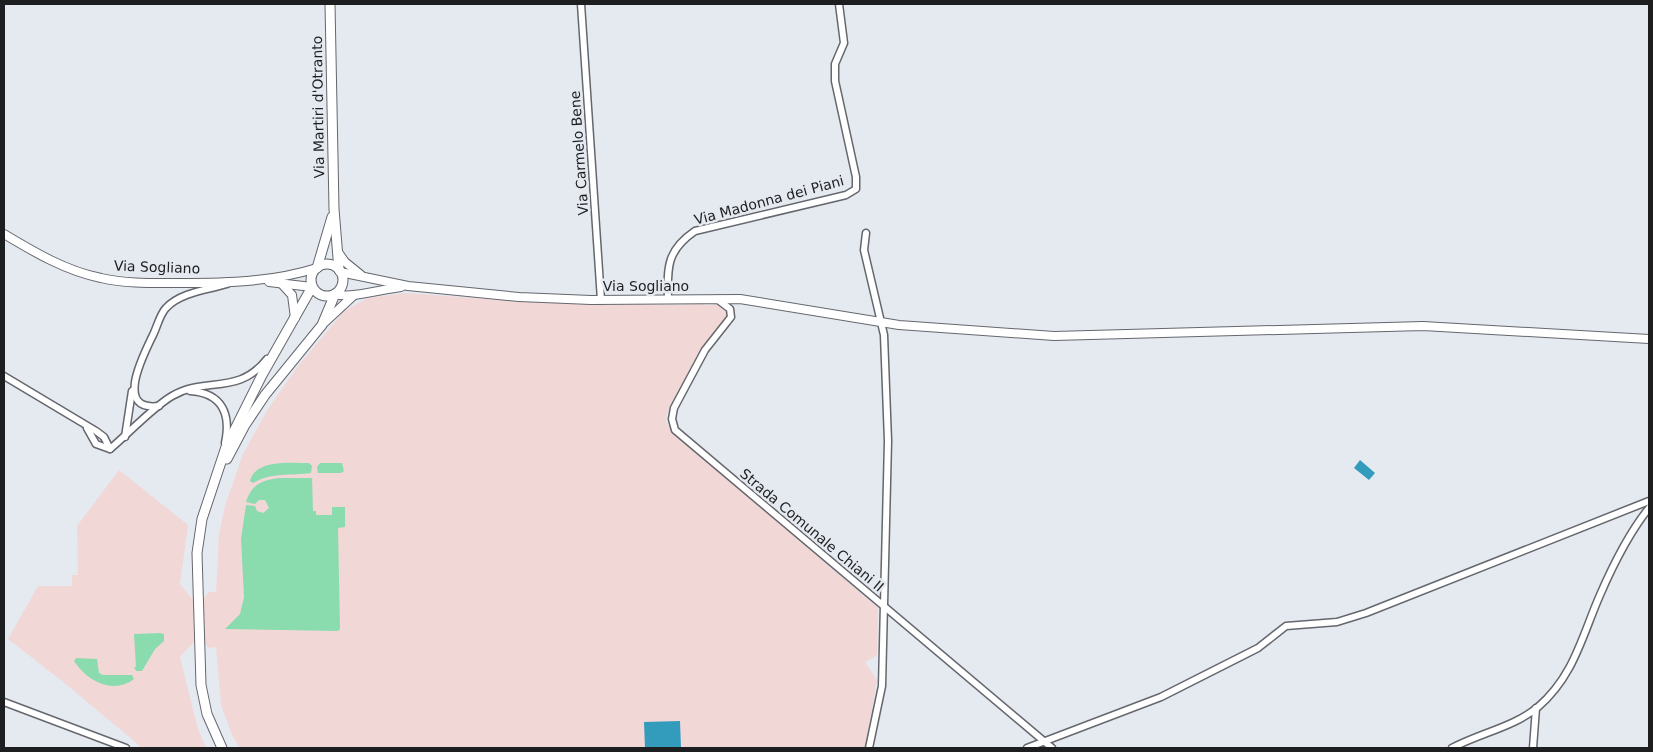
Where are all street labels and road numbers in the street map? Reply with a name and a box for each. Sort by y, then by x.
street label: Via Martiri d'Otranto [309,36,327,178]
street label: Via Carmelo Bene [567,90,591,216]
street label: Via Madonna dei Piani [692,172,846,228]
street label: Via Sogliano [114,257,200,277]
street label: Via Sogliano [603,278,689,294]
street label: Strada Comunale Chiani II [737,465,887,595]

